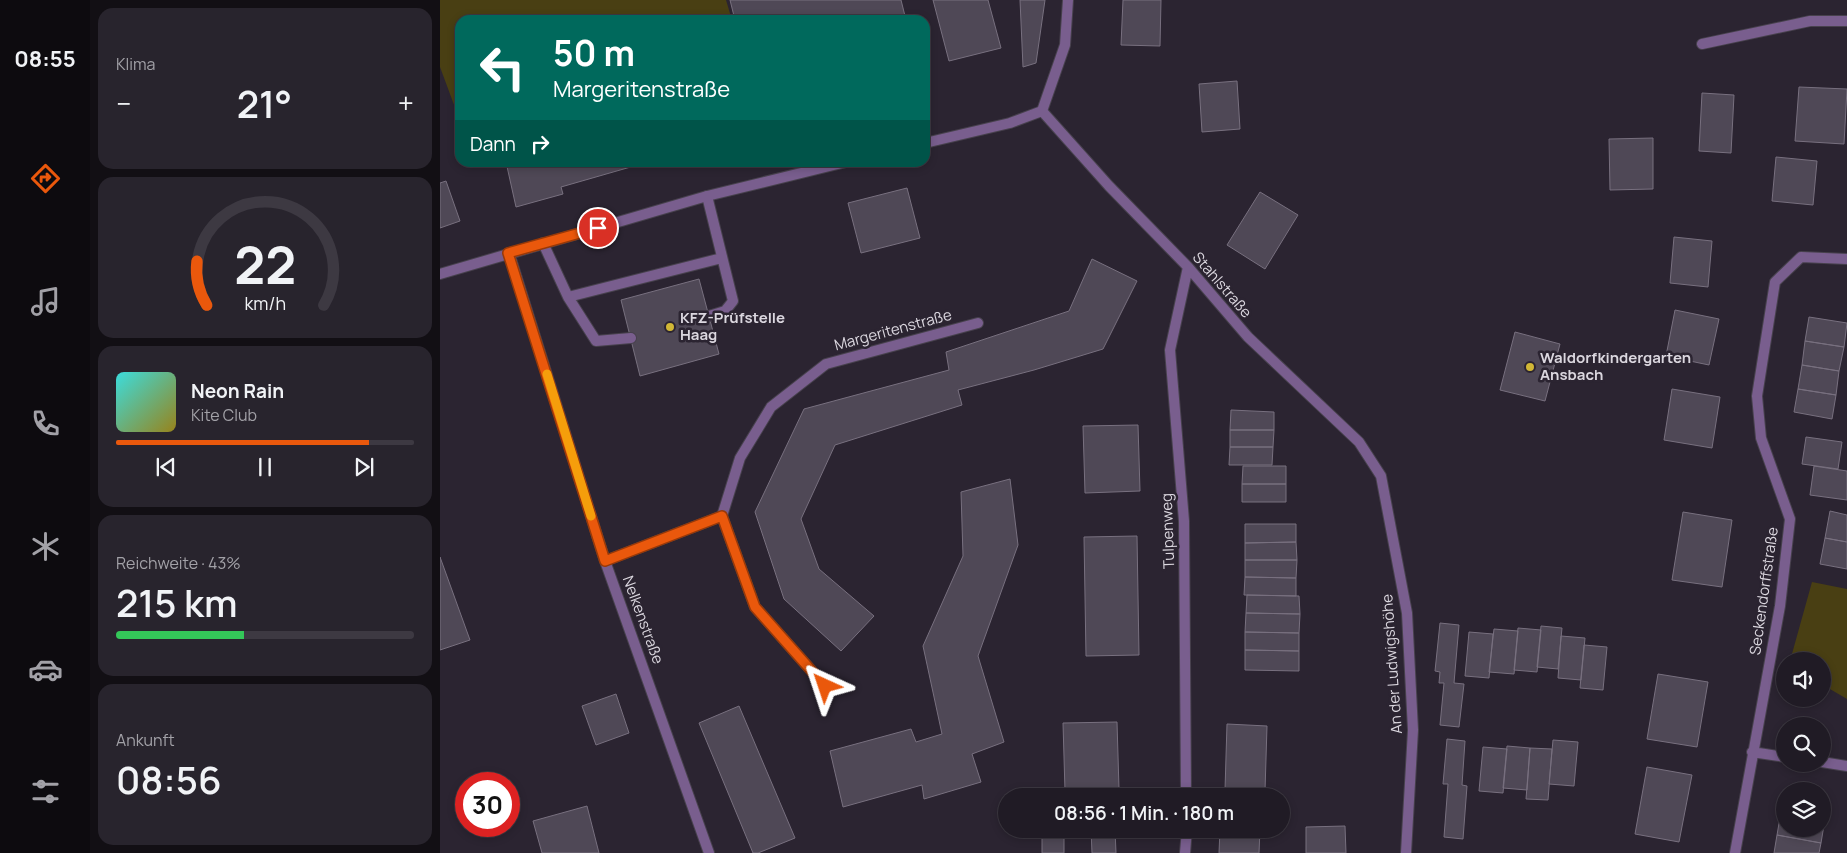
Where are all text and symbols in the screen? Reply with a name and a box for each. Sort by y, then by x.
text: 50 m [553,29,635,77]
icon: left [470,35,535,100]
text: 08:55 [14,44,76,74]
text: Klima [116,53,155,75]
text: Margeritenstraße [553,74,730,104]
text: 21° [237,77,292,129]
text: − [116,84,131,122]
text: + [398,84,414,122]
icon: right [526,130,554,158]
text: Dann [470,131,516,157]
icon: directions [28,161,63,196]
pin [577,207,619,249]
icon: arrive [584,214,612,242]
text: 22 [234,229,296,300]
street label: Stahlstraße [1188,247,1257,322]
icon: music [28,284,63,319]
text: km/h [244,291,286,315]
street label: Margeritenstraße [832,304,954,355]
place label: KFZ-Prüfstelle Haag [680,307,785,345]
marker: KFZ-Prüfstelle Haag [664,321,676,333]
place label: Waldorfkindergarten Ansbach [1540,347,1691,385]
marker: Waldorfkindergarten Ansbach [1524,361,1536,373]
text: Neon Rain [191,378,284,404]
text: Kite Club [191,404,257,426]
icon: phone [28,406,63,441]
icon: previous [152,453,180,481]
icon: pause [251,453,279,481]
icon: next [350,453,378,481]
street label: Tulpenweg [1156,493,1179,569]
street label: Seckendorffstraße [1744,525,1783,656]
icon: climate [28,529,63,564]
text: Reichweite · 43% [116,552,241,574]
street label: Nelkenstraße [618,573,669,667]
text: 215 km [116,576,238,628]
street label: An der Ludwigshöhe [1376,593,1407,735]
icon: car [28,652,63,687]
map controls [1776,652,1831,837]
button: sound [1776,652,1831,707]
position arrow [798,659,850,711]
button: search [1776,717,1831,772]
text: Ankunft [116,729,175,751]
text: 08:56 [116,753,222,805]
speed limit sign: 30 [455,772,520,837]
icon: filters [28,774,63,809]
button: layers [1776,782,1831,837]
text: 08:56 · 1 Min. · 180 m [1054,800,1234,826]

